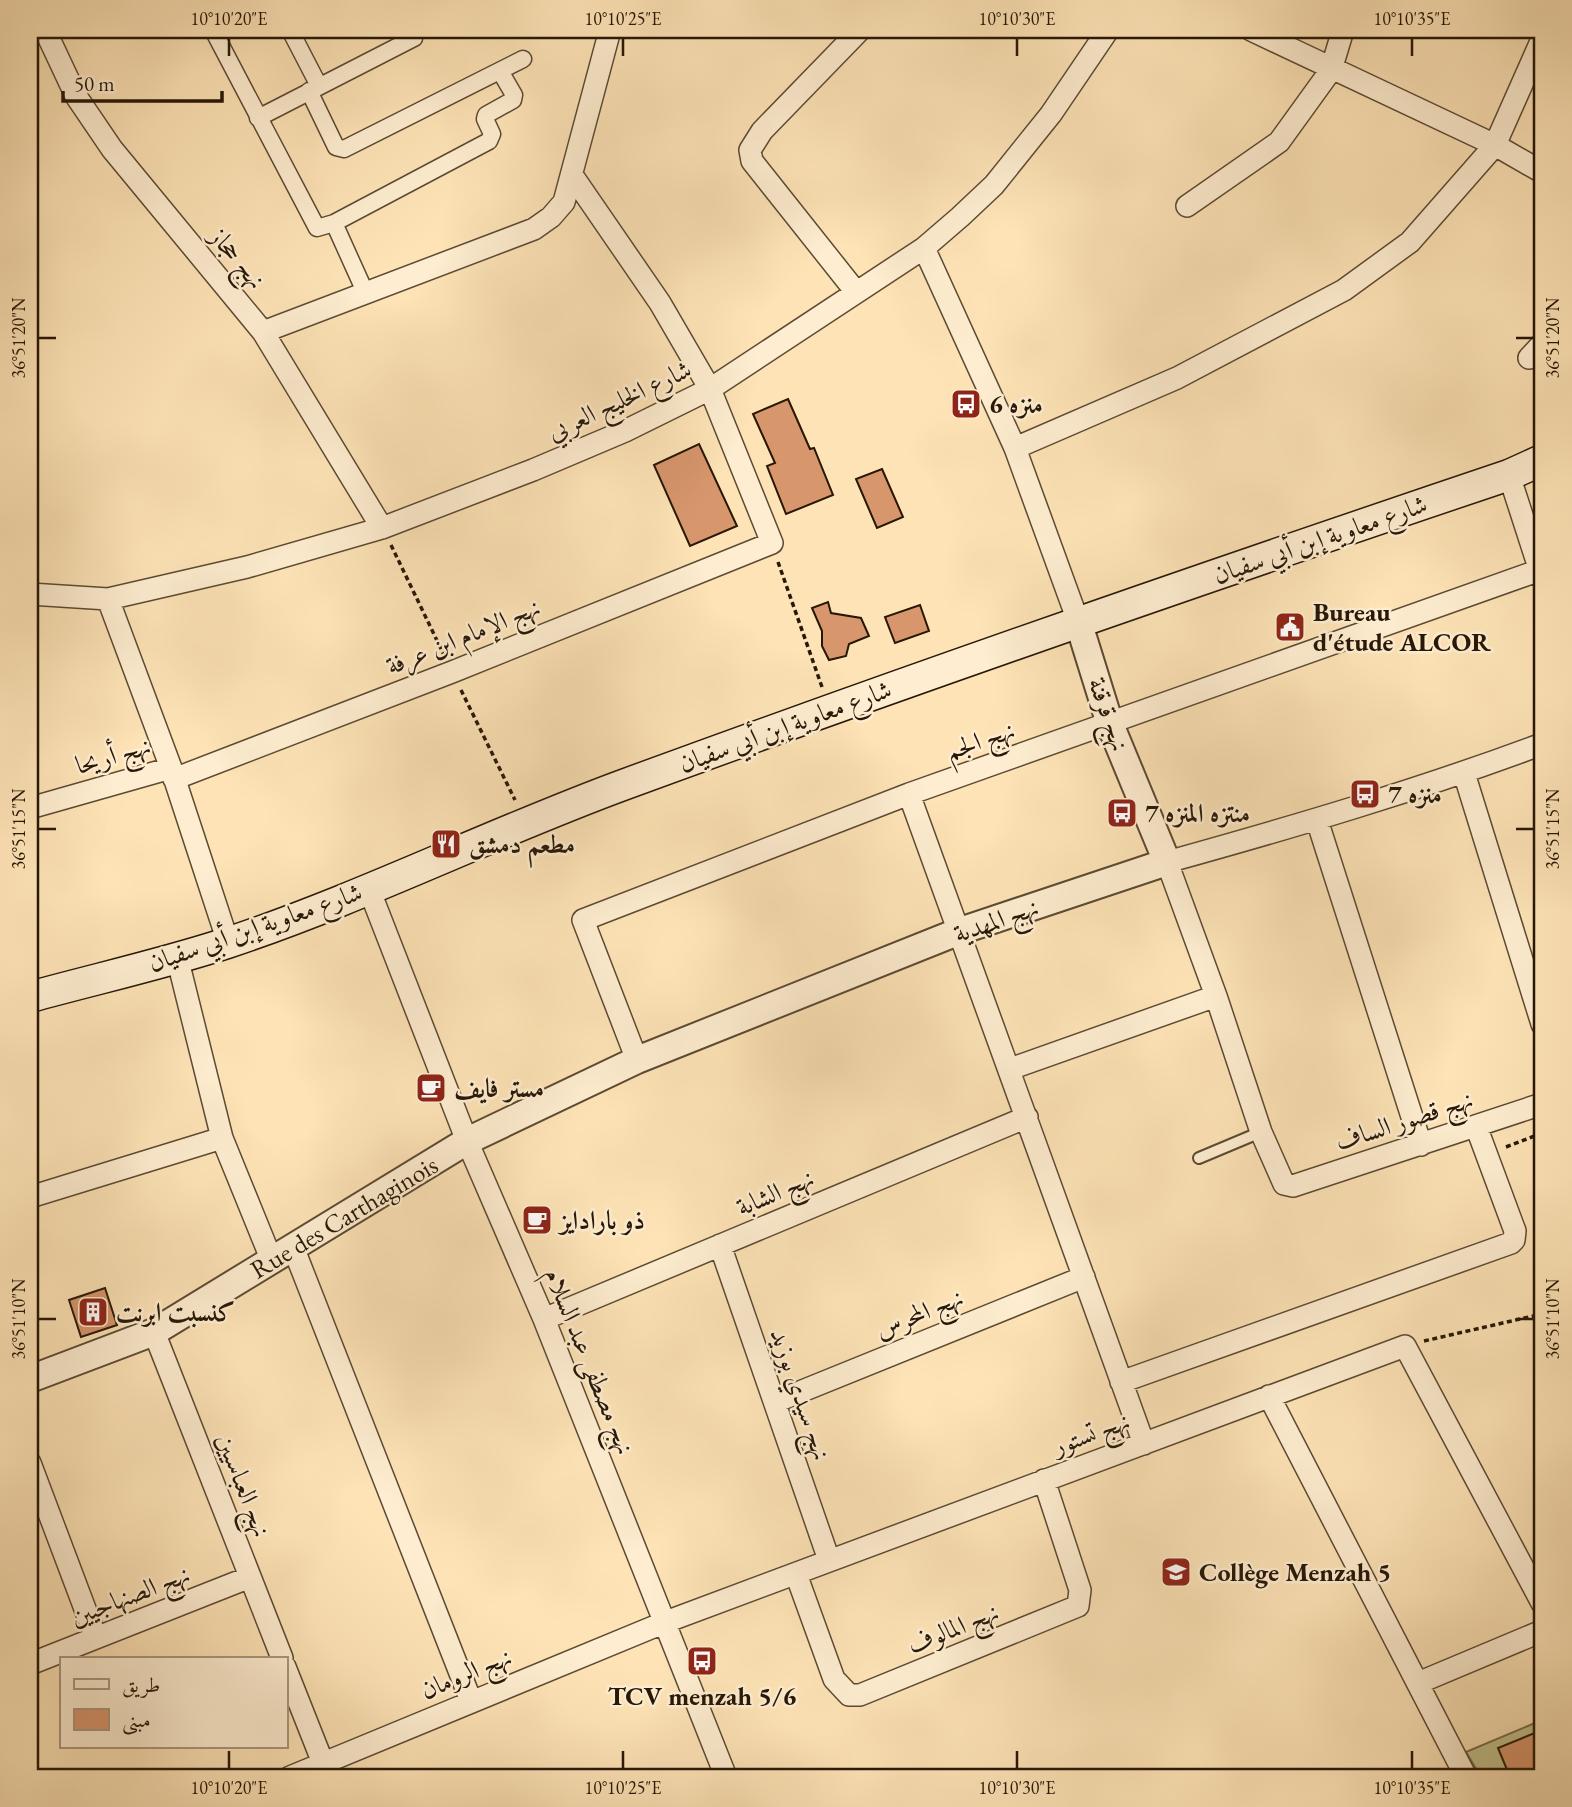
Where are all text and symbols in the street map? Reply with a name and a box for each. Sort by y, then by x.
text: 10°10'20"E [191,7,267,30]
text: 10°10'25"E [585,7,661,30]
text: 10°10'30"E [979,7,1055,30]
text: 10°10'35"E [1374,7,1450,30]
scale bar [63,60,222,104]
text: 50 m [74,70,115,97]
street label: نهج حجاز [195,218,274,300]
text: 36°51'20"N [7,297,30,378]
text: 36°51'20"N [1541,297,1564,378]
street label: شارع الخليج العربي [541,352,700,455]
bus stop icon: منزه 6 [949,387,983,421]
place label: منزه 6 [989,387,1043,421]
street label: شارع معاوية إبن أبي سفيان [1209,486,1433,596]
street label: نهج الإمام ابن عرفة [381,590,548,689]
place label: Bureau d'étude ALCOR [1313,595,1491,659]
public building icon: Bureau d'étude ALCOR [1273,610,1307,644]
street label: شارع معاوية إبن أبي سفيان [674,672,898,785]
street label: نهج قرقنة [1074,672,1137,758]
street label: نهج الجم [941,712,1022,775]
street label: نهج أريحا [71,728,157,789]
bus stop icon: منزه 7 [1348,777,1382,811]
place label: منزه 7 [1388,777,1442,811]
text: 36°51'15"N [7,788,30,869]
text: 36°51'15"N [1541,788,1564,869]
bus stop icon: منتزه المنزه 7 [1105,796,1139,830]
place label: منتزه المنزه 7 [1145,796,1250,830]
restaurant icon: مطعم دمشق [429,827,463,861]
place label: مطعم دمشق [469,827,575,868]
street label: شارع معاوية إبن أبي سفيان [144,874,368,984]
street label: نهج المهدية [949,890,1045,957]
cafe icon: مستر فايف [414,1071,448,1105]
place label: مستر فايف [454,1071,544,1105]
street label: نهج قصور الساف [1331,1082,1479,1165]
street label: Rue des Carthaginois [244,1148,444,1286]
street label: نهج الشابة [731,1160,822,1230]
cafe icon: ذو بارادايز [520,1203,554,1237]
place label: ذو بارادايز [557,1203,645,1237]
street label: نهج مصطفى عبد السلام [531,1263,643,1462]
text: 36°51'10"N [7,1278,30,1359]
text: 36°51'10"N [1541,1278,1564,1359]
street label: نهج المحرس [870,1280,971,1353]
building icon: كنسبت ابرنت [76,1295,110,1329]
place label: كنسبت ابرنت [116,1295,235,1329]
street label: نهج سيدي بوزيد [756,1323,839,1467]
street label: نهج تستور [1045,1403,1137,1470]
street label: نهج العباسيين [202,1428,279,1544]
school or university icon: Collège Menzah 5 [1159,1555,1193,1589]
place label: Collège Menzah 5 [1199,1555,1391,1589]
street label: نهج الصنهاجيين [65,1557,197,1640]
street label: نهج المالوف [902,1594,1006,1668]
street label: نهج الرومان [415,1639,519,1713]
bus stop icon: TCV menzah 5/6 [685,1644,719,1678]
legend [60,1657,287,1748]
text: طريق [122,1671,160,1698]
place label: TCV menzah 5/6 [608,1679,797,1713]
text: مبنى [122,1706,151,1735]
text: 10°10'20"E [191,1776,267,1799]
text: 10°10'25"E [585,1776,661,1799]
text: 10°10'30"E [979,1776,1055,1799]
text: 10°10'35"E [1374,1776,1450,1799]

